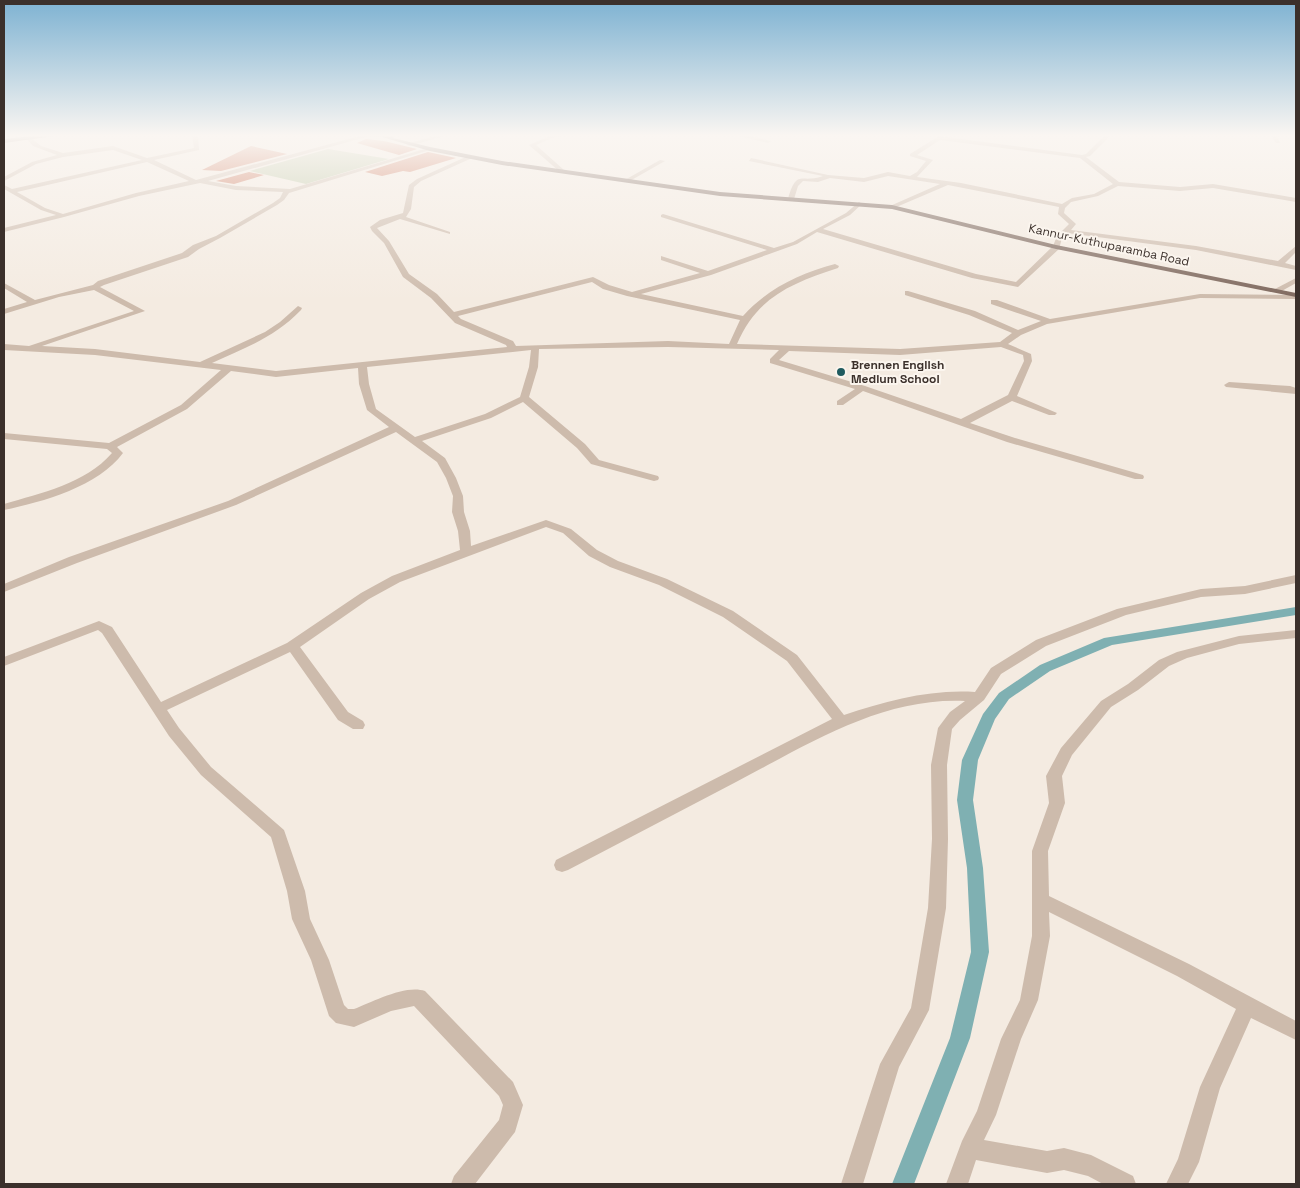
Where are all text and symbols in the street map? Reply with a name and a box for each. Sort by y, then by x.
street label: Kannur-Kuthuparamba Road [1027,220,1191,270]
place label: Brennen English Medium School [851,357,944,387]
marker: Brennen English Medium School [835,366,847,378]

